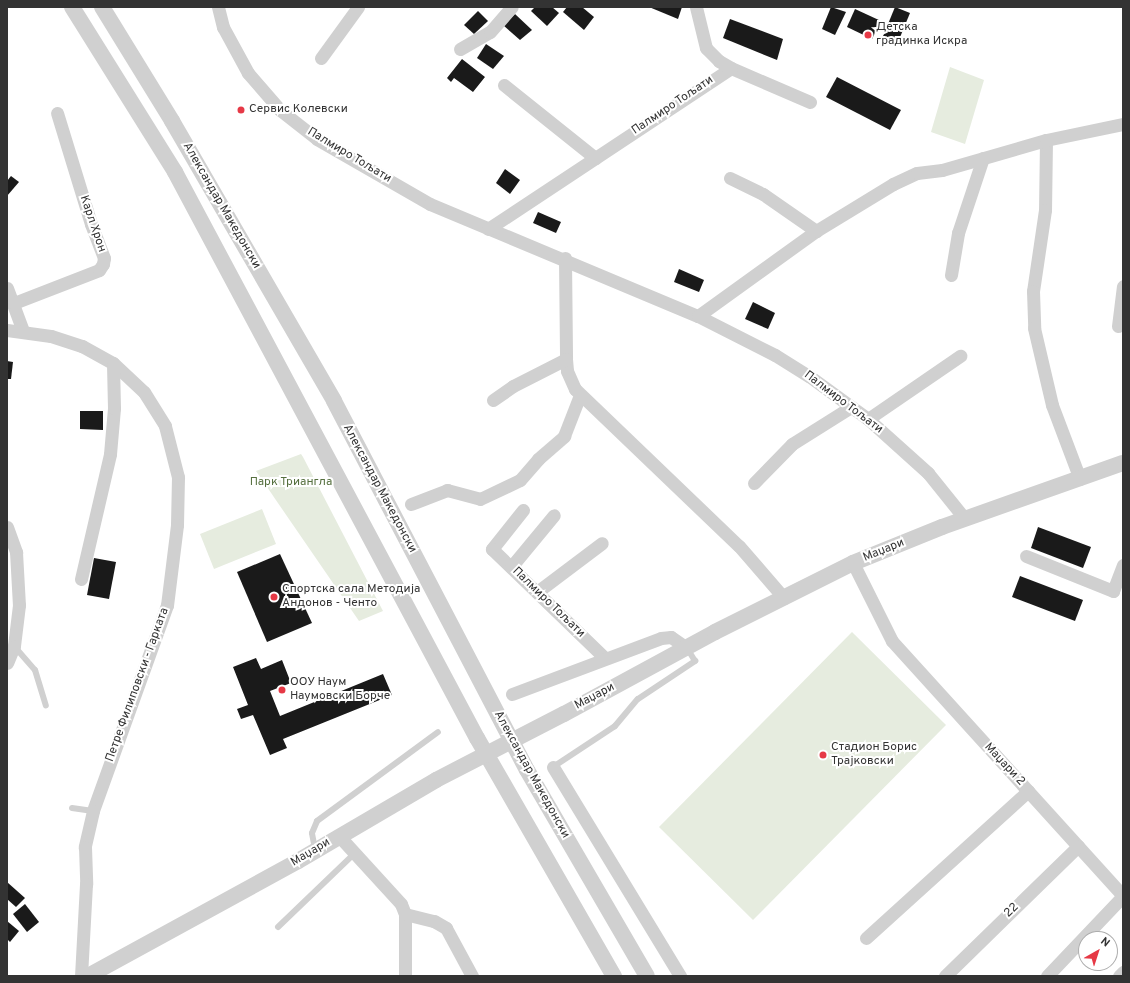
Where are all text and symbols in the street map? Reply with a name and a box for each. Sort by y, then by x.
place label: Детска градинка Искра [876,21,967,49]
marker: Детска градинка Искра [863,30,873,40]
street label: Палмиро Тољати [629,73,717,139]
place label: Сервис Колевски [249,103,348,117]
marker: Сервис Колевски [236,105,246,115]
street label: Палмиро Тољати [304,125,394,187]
street label: Александар Македонски [179,140,263,272]
street label: Карл Хрон [76,194,108,254]
street label: Палмиро Тољати [800,368,886,438]
street label: Александар Македонски [339,422,419,556]
park label: Парк Триангла [250,476,332,490]
street label: Маџари [861,536,907,566]
street label: Палмиро Тољати [509,565,587,641]
place label: Спортска сала Методија Андонов - Ченто [282,583,420,611]
marker: Спортска сала Методија Андонов - Ченто [269,592,279,602]
street label: Петре Филиповски - Гарката [103,606,173,764]
place label: ООУ Наум Наумовски Борче [290,676,390,704]
street label: Маџари [573,681,617,713]
marker: ООУ Наум Наумовски Борче [277,685,287,695]
street label: Александар Македонски [490,709,572,841]
place label: Стадион Борис Трајковски [831,741,917,769]
street label: Маџари 2 [981,741,1027,789]
marker: Стадион Борис Трајковски [818,750,828,760]
street label: Маџари [289,836,333,870]
street label: 22 [1002,901,1022,921]
north arrow [1078,931,1118,971]
text: N [1097,935,1112,950]

